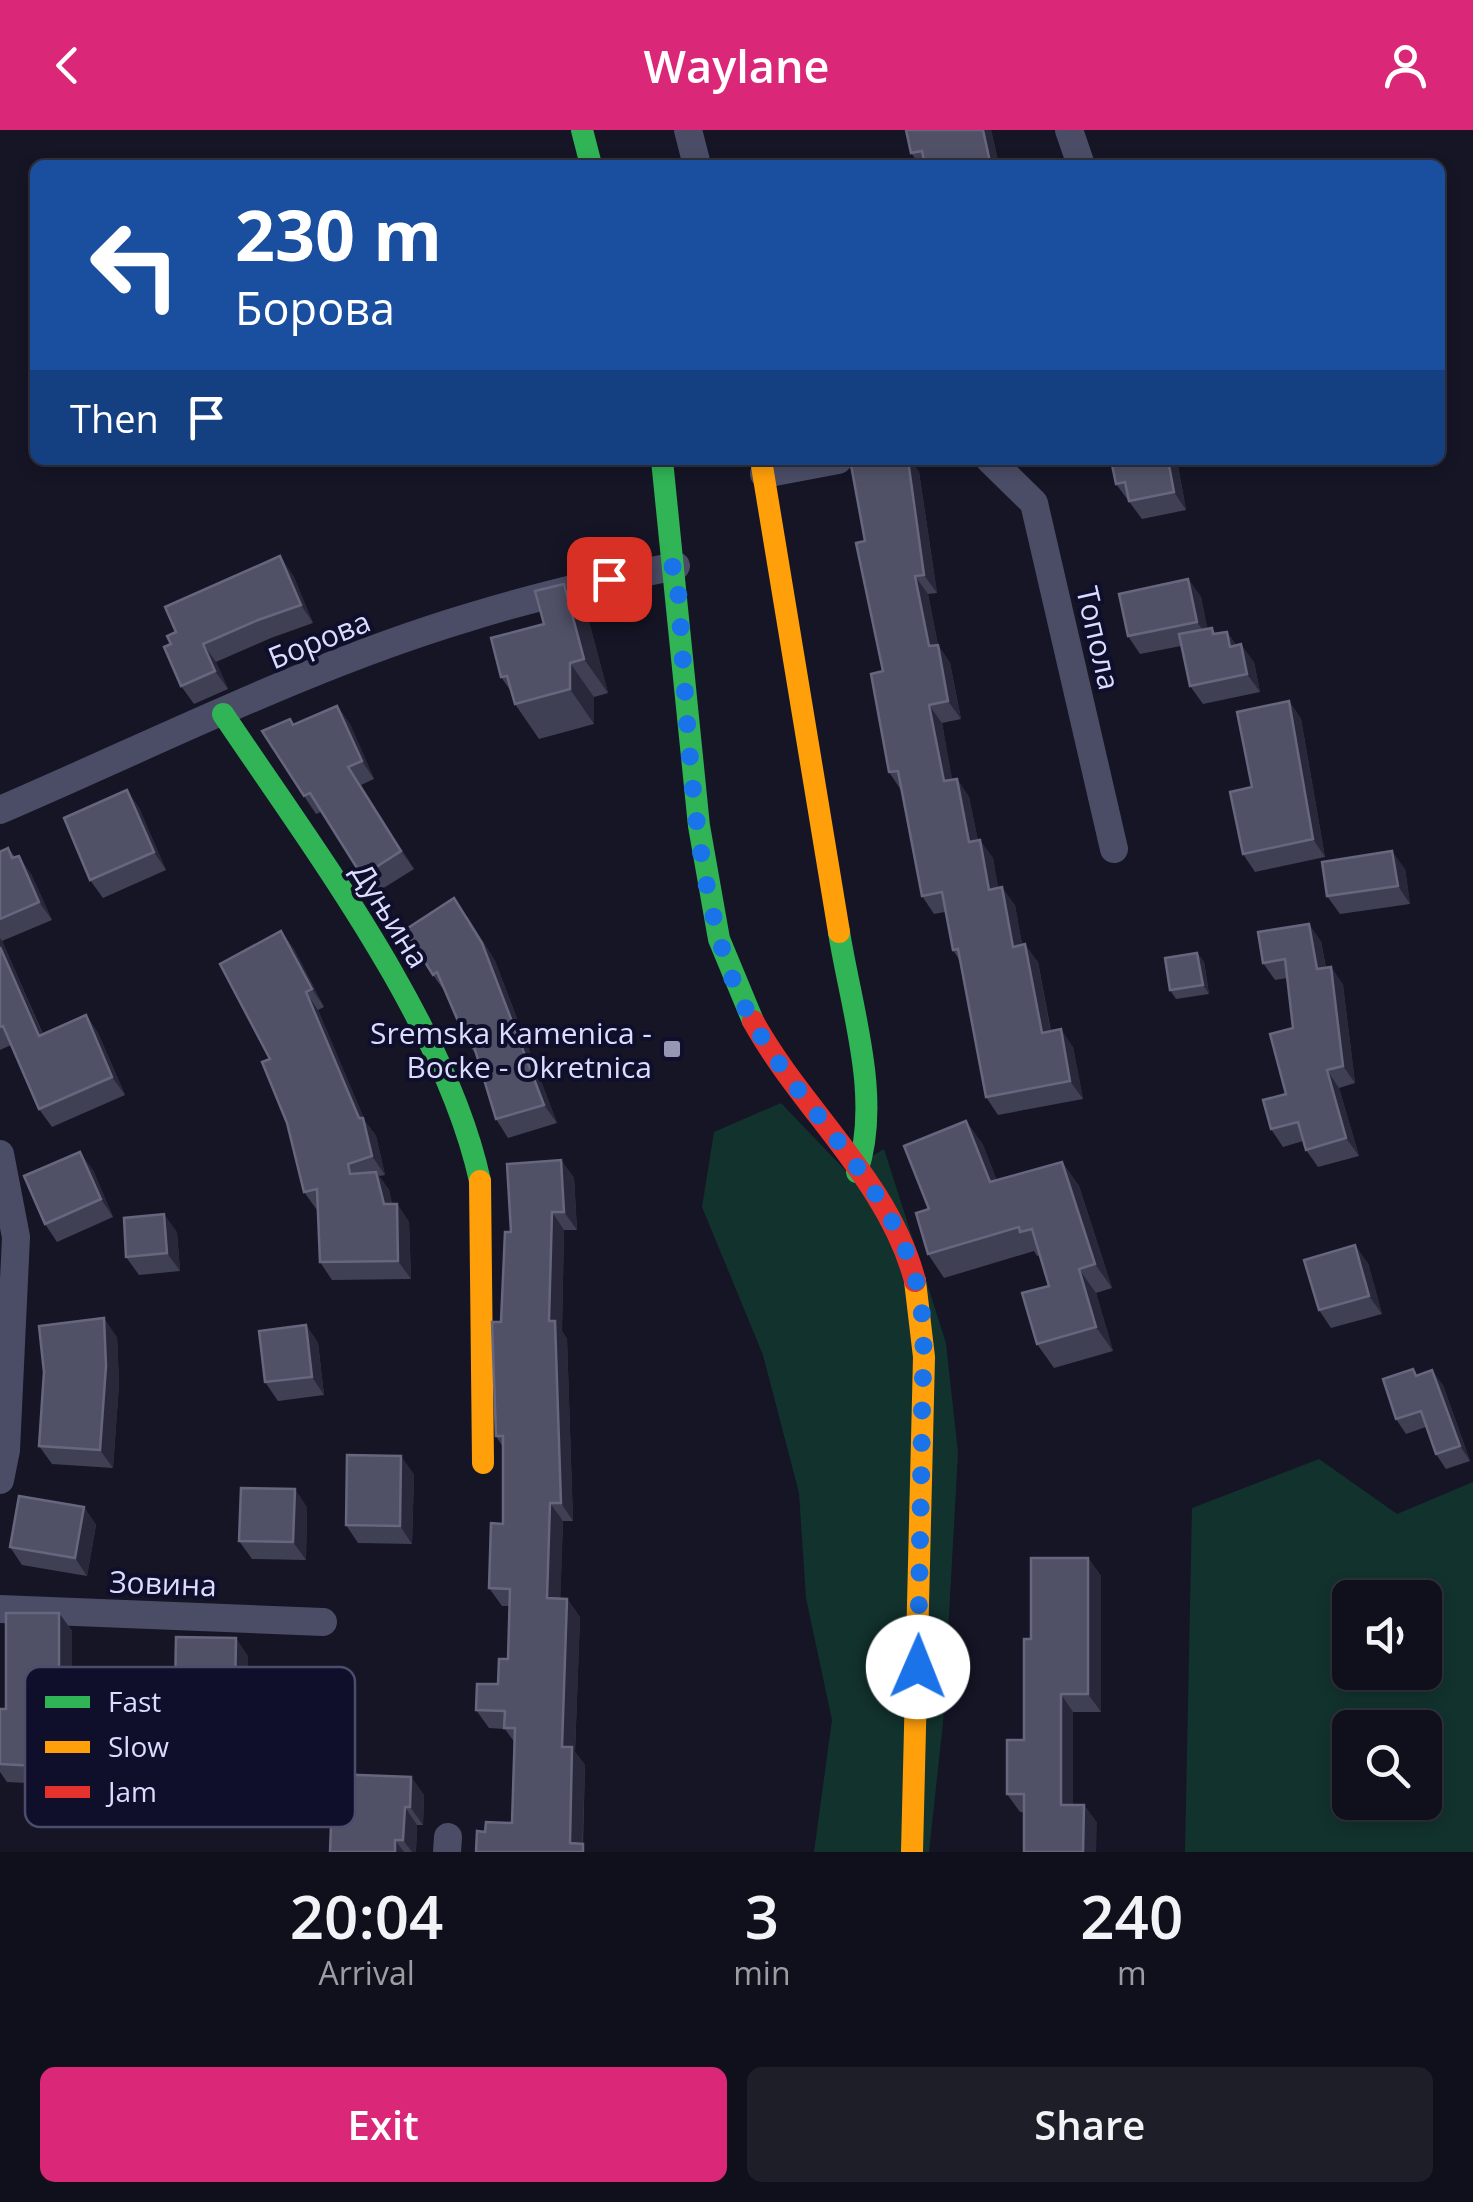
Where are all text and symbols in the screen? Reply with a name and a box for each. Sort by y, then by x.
text: Waylane [644,35,829,96]
icon: back [40,38,95,93]
icon: person [1378,38,1433,93]
text: 230 m [235,186,442,282]
icon: left [70,200,200,330]
text: Борова [235,277,395,338]
icon: arrive [179,390,234,445]
text: Then [70,392,159,444]
pin [567,537,652,622]
icon: arrive [582,552,637,607]
street label: Топола [1067,582,1131,694]
street label: Борова [262,600,376,678]
street label: Дуњина [343,855,439,975]
place label: Sremska Kamenica - Bocke - Okretnica [370,1012,652,1087]
marker: Sremska Kamenica - Bocke - Okretnica [661,1038,683,1060]
street label: Зовина [109,1561,217,1605]
map controls [1332,1580,1442,1820]
button: sound [1332,1580,1442,1690]
position arrow [866,1615,970,1719]
legend [25,1667,355,1827]
text: Fast [108,1682,161,1720]
button: search [1332,1710,1442,1820]
text: Slow [108,1727,169,1765]
text: Jam [105,1772,157,1810]
text: 20:04 [290,1875,443,1957]
text: 3 [745,1875,779,1957]
text: 240 [1080,1875,1183,1957]
text: Arrival [318,1951,415,1994]
text: min [733,1951,791,1994]
text: m [1117,1951,1147,1994]
button: Exit [40,2067,727,2182]
button: Share [747,2067,1433,2182]

